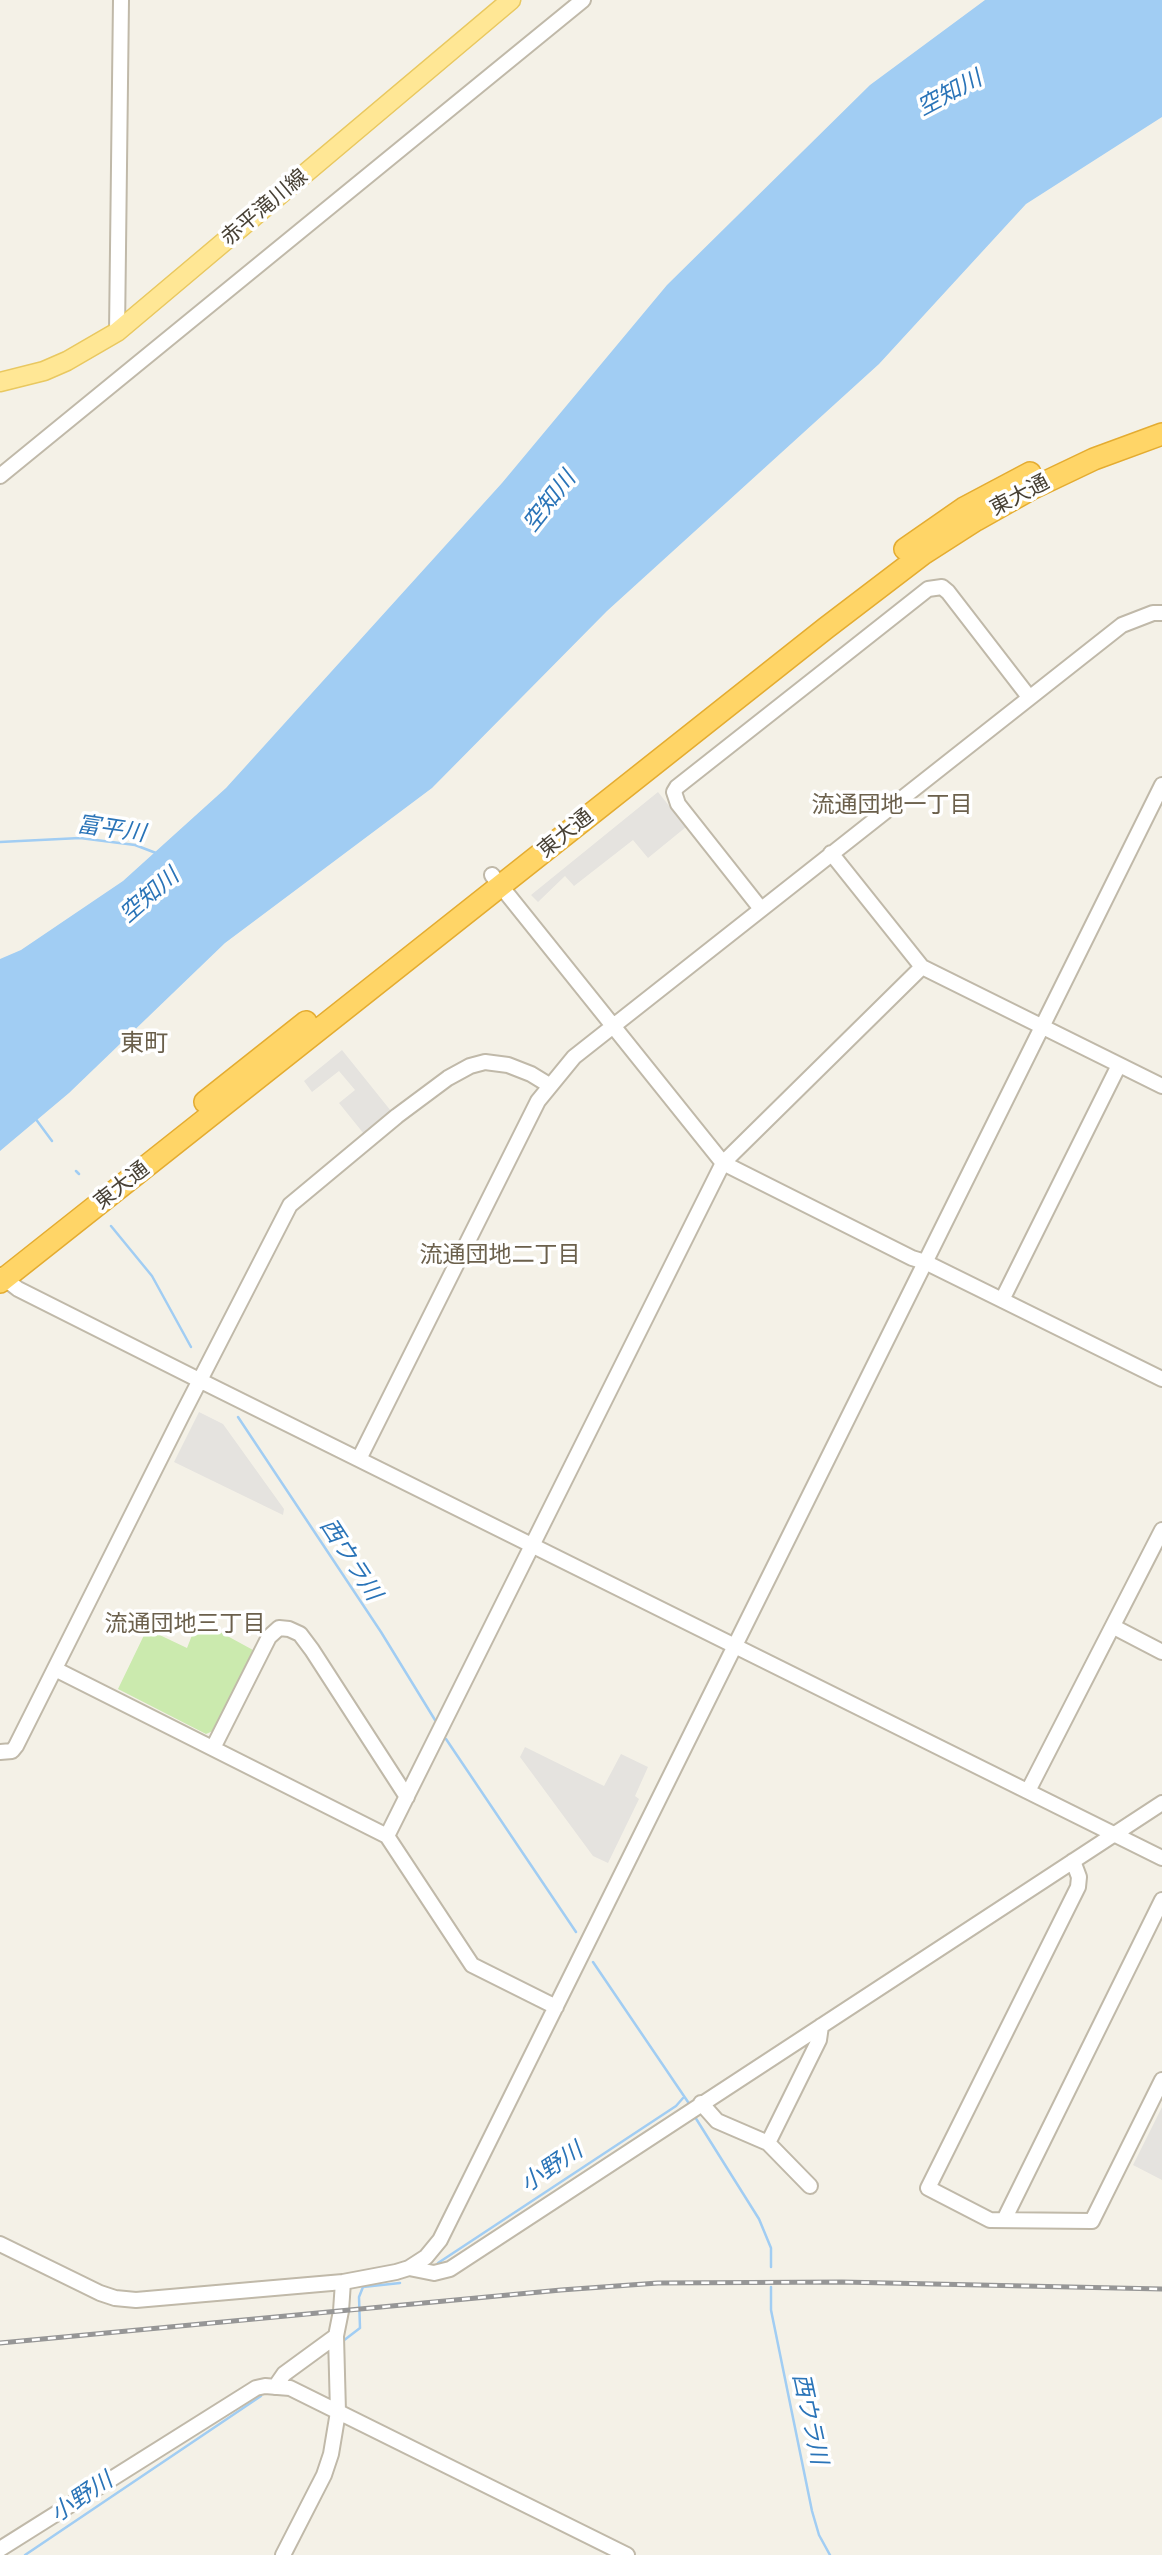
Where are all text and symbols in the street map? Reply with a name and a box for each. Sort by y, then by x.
water label: 空知川 [913,66,987,122]
street label: 赤平滝川線 [217,165,313,251]
water label: 空知川 [518,466,582,538]
street label: 東大通 [986,470,1054,522]
district label: 流通団地一丁目 [812,792,972,820]
street label: 東大通 [534,804,598,864]
water label: 富平川 [75,812,147,848]
water label: 空知川 [115,863,185,929]
district label: 東町 [120,1030,168,1058]
street label: 東大通 [89,1157,155,1215]
district label: 流通団地二丁目 [420,1242,580,1270]
water label: 西ウラ川 [313,1514,387,1606]
district label: 流通団地三丁目 [105,1611,265,1639]
water label: 小野川 [516,2137,588,2199]
water label: 西ウラ川 [786,2371,832,2467]
water label: 小野川 [46,2467,118,2529]

